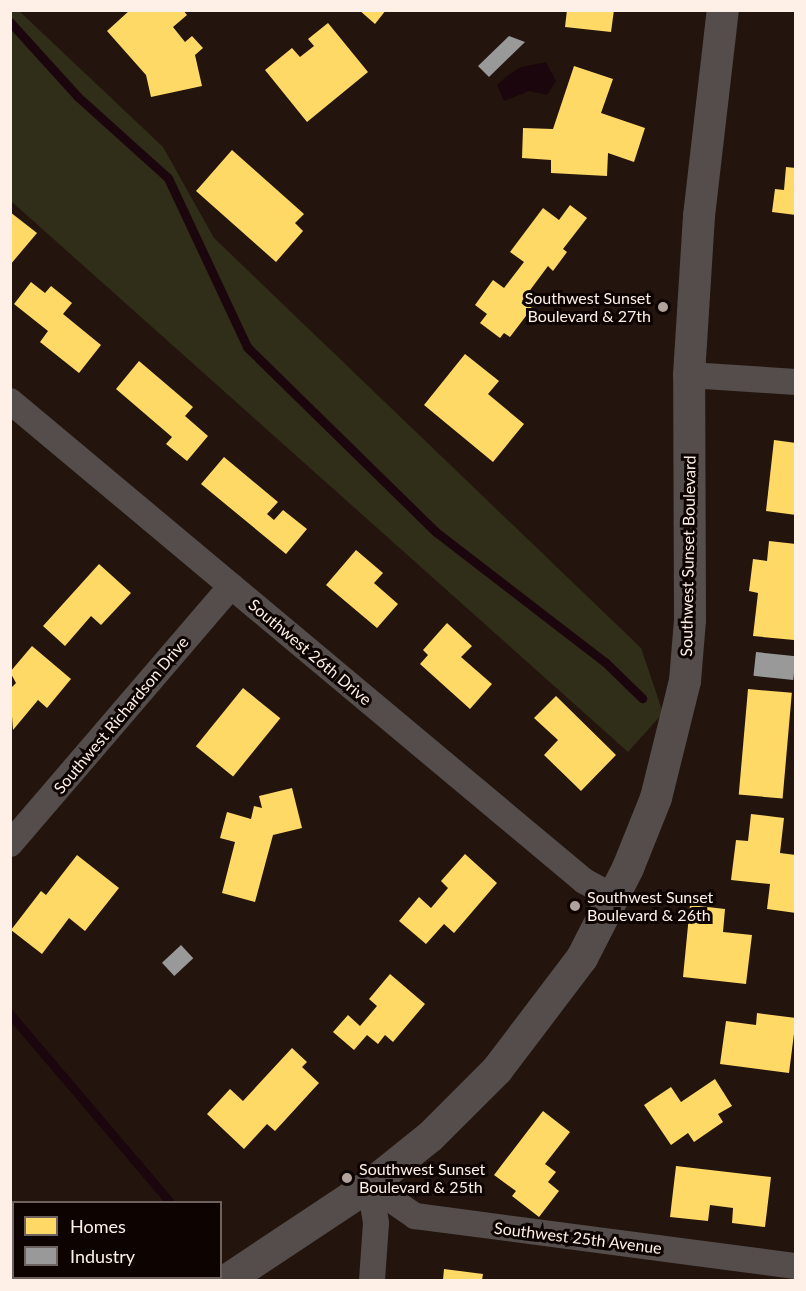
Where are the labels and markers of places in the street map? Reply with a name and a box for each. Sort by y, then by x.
place label: Southwest Sunset Boulevard & 27th [525,288,651,326]
marker: Southwest Sunset Boulevard & 27th [656,300,670,314]
place label: Southwest Sunset Boulevard & 26th [587,887,713,925]
marker: Southwest Sunset Boulevard & 26th [568,899,582,913]
place label: Southwest Sunset Boulevard & 25th [359,1159,485,1197]
marker: Southwest Sunset Boulevard & 25th [340,1171,354,1185]

